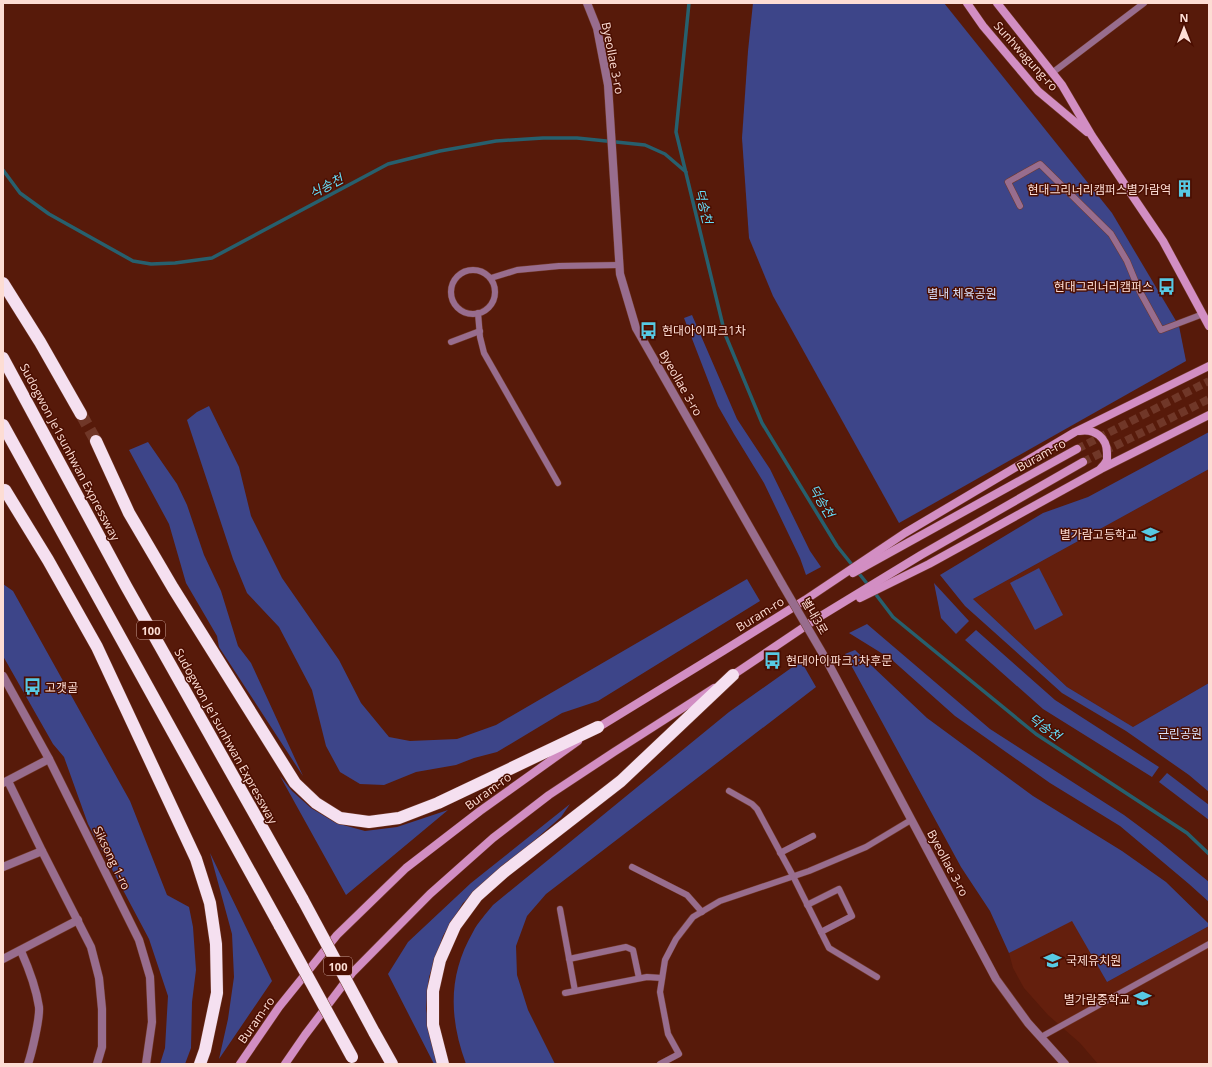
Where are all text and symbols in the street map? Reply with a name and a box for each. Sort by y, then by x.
north arrow [1164,8,1204,48]
text: N [1180,10,1188,25]
street label: Sunhwagung-ro [990,17,1062,95]
street label: Byeollae 3-ro [598,20,628,96]
water label: 식송천 [306,169,347,202]
building icon: 현대그리너리캠퍼스별가람역 [1174,179,1194,199]
place label: 현대그리너리캠퍼스별가람역 [1027,181,1171,198]
water label: 덕송천 [691,186,717,227]
bus stop icon: 현대그리너리캠퍼스 [1156,276,1176,296]
place label: 현대그리너리캠퍼스 [1054,278,1153,295]
park label: 별내 체육공원 [927,285,997,302]
bus stop icon: 현대아이파크1차 [639,320,659,340]
place label: 현대아이파크1차 [662,322,746,339]
street label: Byeollae 3-ro [655,347,707,419]
street label: Sudogwon Je1sunhwan Expressway [16,360,125,544]
street label: Buram-ro [1013,435,1069,475]
water label: 덕송천 [805,481,839,522]
school or university icon: 별가람고등학교 [1140,524,1160,544]
place label: 별가람고등학교 [1060,526,1137,543]
street label: Buram-ro [733,593,787,635]
street label: 별내3로 [798,594,832,638]
road number: 100 [137,621,165,639]
street label: Sudogwon Je1sunhwan Expressway [170,645,282,828]
bus stop icon: 현대아이파크1차후문 [763,650,783,670]
place label: 현대아이파크1차후문 [786,652,892,669]
bus stop icon: 고갯골 [22,677,42,697]
place label: 고갯골 [45,679,78,696]
water label: 덕송천 [1025,709,1066,745]
park label: 근린공원 [1158,725,1202,742]
street label: Buram-ro [461,768,515,814]
street label: Siksong 1-ro [89,823,135,893]
street label: Byeollae 3-ro [923,827,973,899]
school or university icon: 국제유치원 [1043,950,1063,970]
place label: 국제유치원 [1066,952,1121,969]
road number: 100 [324,957,352,975]
school or university icon: 별가람중학교 [1133,989,1153,1009]
place label: 별가람중학교 [1064,991,1130,1008]
street label: Buram-ro [234,993,278,1047]

